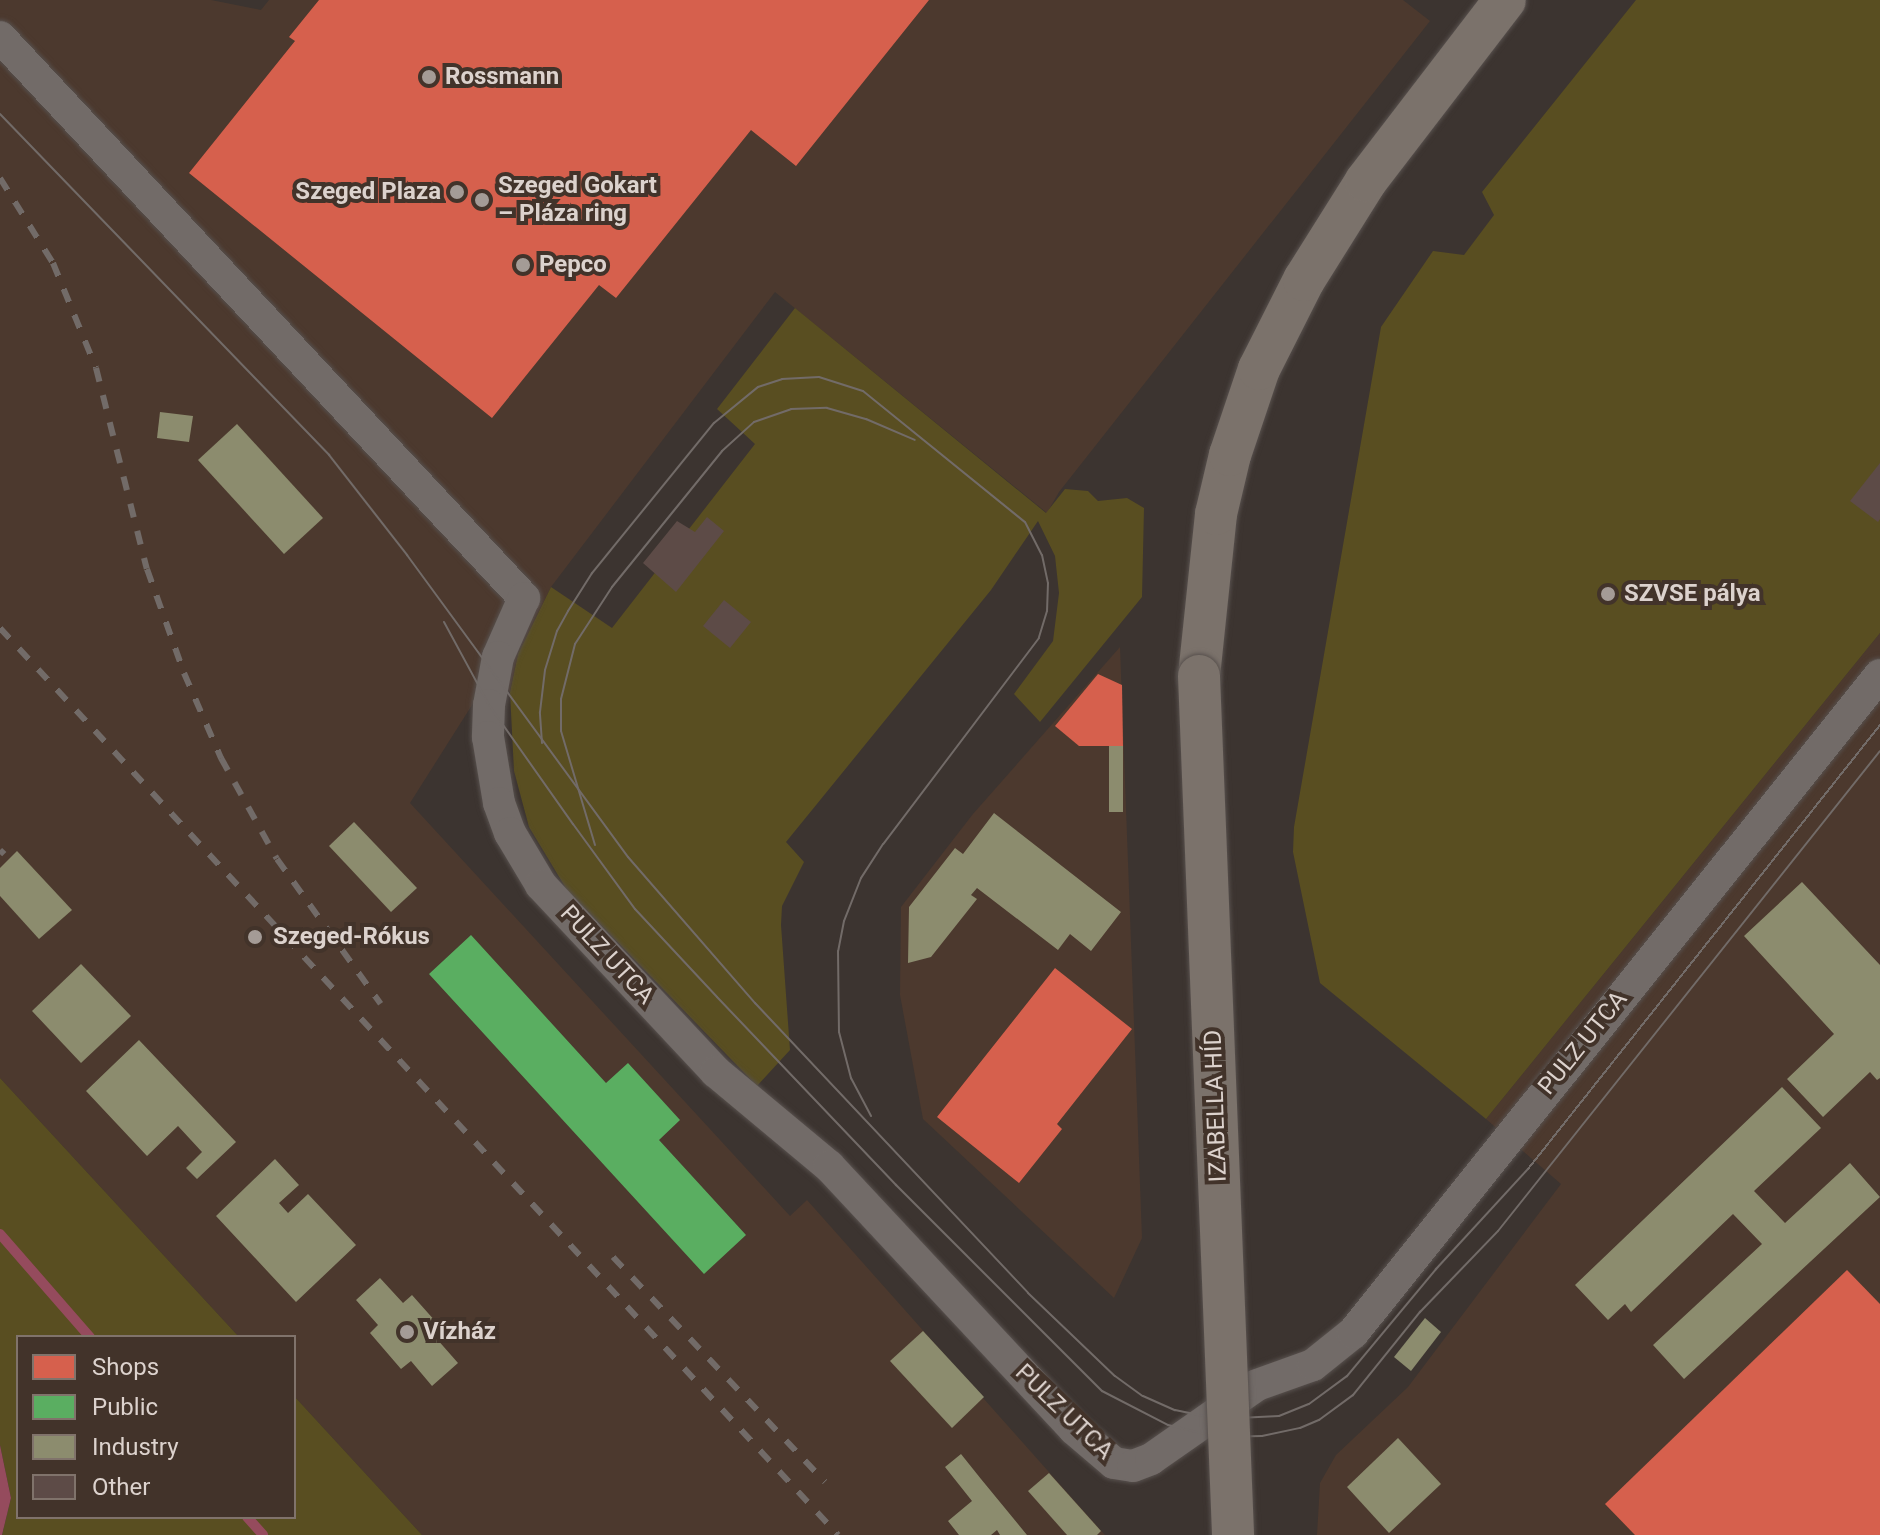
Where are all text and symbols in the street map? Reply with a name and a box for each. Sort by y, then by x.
place label: Rossmann [445,63,559,91]
marker: Rossmann [420,68,438,86]
place label: Szeged Gokart – Pláza ring [498,172,657,228]
place label: Szeged Plaza [295,178,441,206]
marker: Szeged Plaza [448,183,466,201]
marker: Szeged Gokart – Pláza ring [473,191,491,209]
place label: Pepco [539,251,607,279]
marker: Pepco [514,256,532,274]
place label: SZVSE pálya [1624,580,1761,608]
marker: SZVSE pálya [1599,585,1617,603]
street label: PULZ UTCA [554,900,660,1010]
place label: Szeged-Rókus [273,923,430,951]
marker: Szeged-Rókus [244,926,266,948]
street label: PULZ UTCA [1533,985,1633,1101]
street label: IZABELLA HÍD [1199,1029,1233,1183]
place label: Vízház [423,1318,496,1346]
marker: Vízház [398,1323,416,1341]
legend [16,1335,296,1519]
text: Shops [92,1353,159,1381]
street label: PULZ UTCA [1009,1358,1119,1466]
text: Public [92,1393,158,1421]
text: Industry [92,1433,178,1461]
text: Other [92,1473,150,1501]

